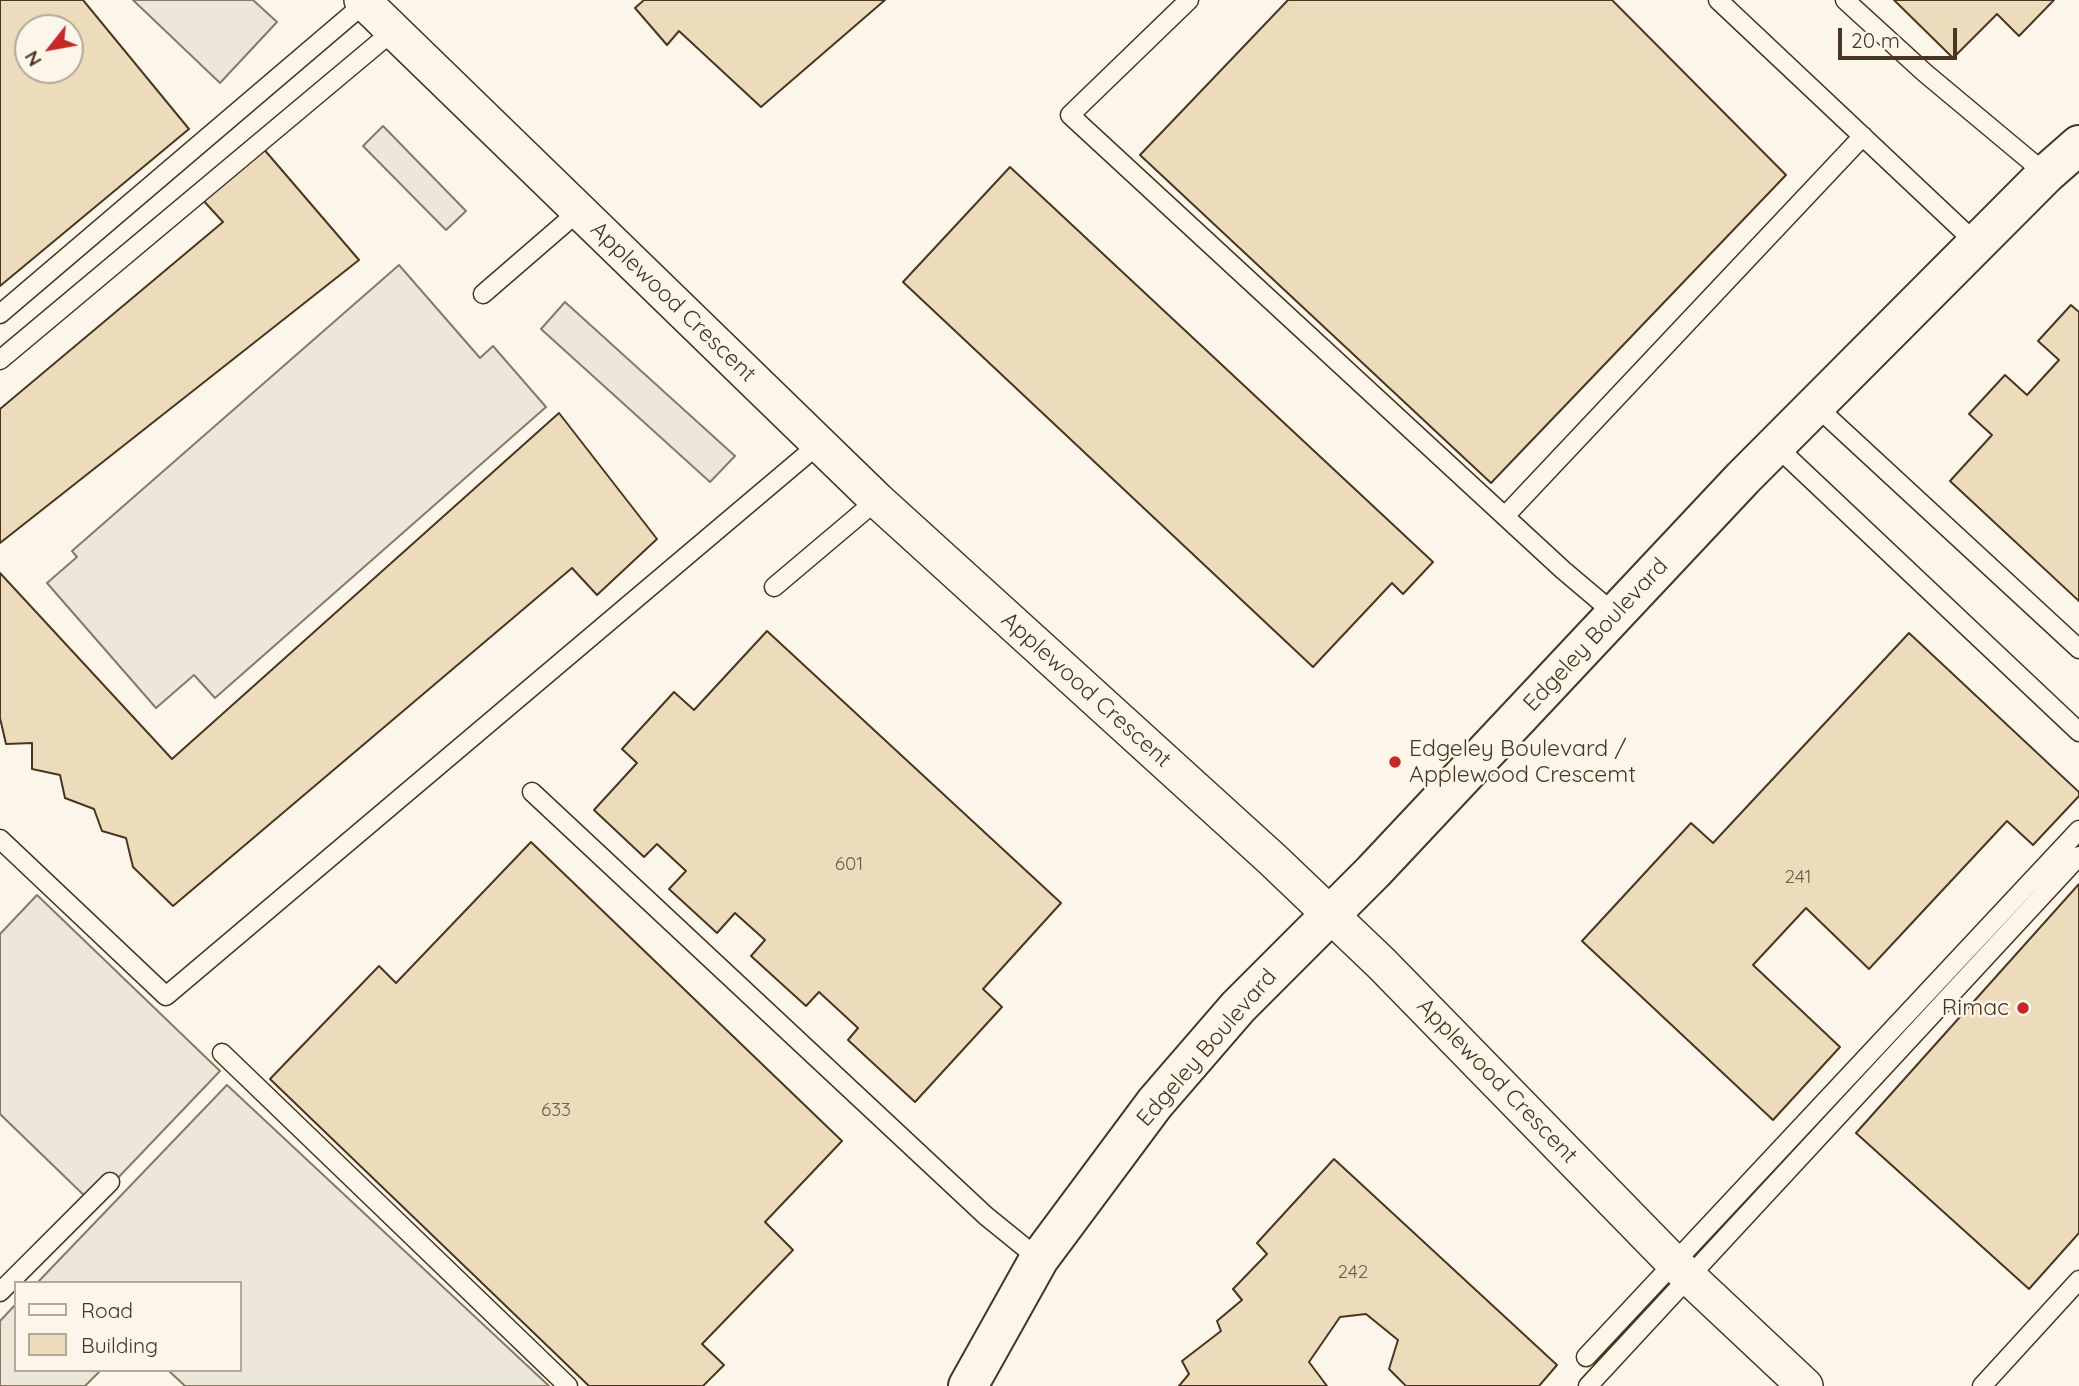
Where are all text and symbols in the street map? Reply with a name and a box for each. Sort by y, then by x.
north arrow [14,14,84,84]
scale bar [1841,14,1960,58]
text: 20 m [1851,27,1900,53]
text: N [19,47,47,71]
street label: Applewood Crescent [585,216,761,388]
street label: Edgeley Boulevard [1518,553,1674,717]
street label: Applewood Crescent [995,606,1177,774]
place label: Edgeley Boulevard / Applewood Crescemt [1409,735,1636,789]
marker: Edgeley Boulevard / Applewood Crescemt [1387,754,1403,770]
house number: 601 [835,853,863,875]
house number: 241 [1784,866,1812,888]
street label: Edgeley Boulevard [1131,964,1283,1132]
street label: Applewood Crescent [1411,993,1583,1169]
place label: Rimac [1942,994,2009,1022]
marker: Rimac [2015,1000,2031,1016]
house number: 633 [541,1099,571,1121]
house number: 242 [1338,1261,1368,1283]
legend [14,1281,242,1372]
text: Road [81,1297,133,1323]
text: Building [81,1332,158,1358]

